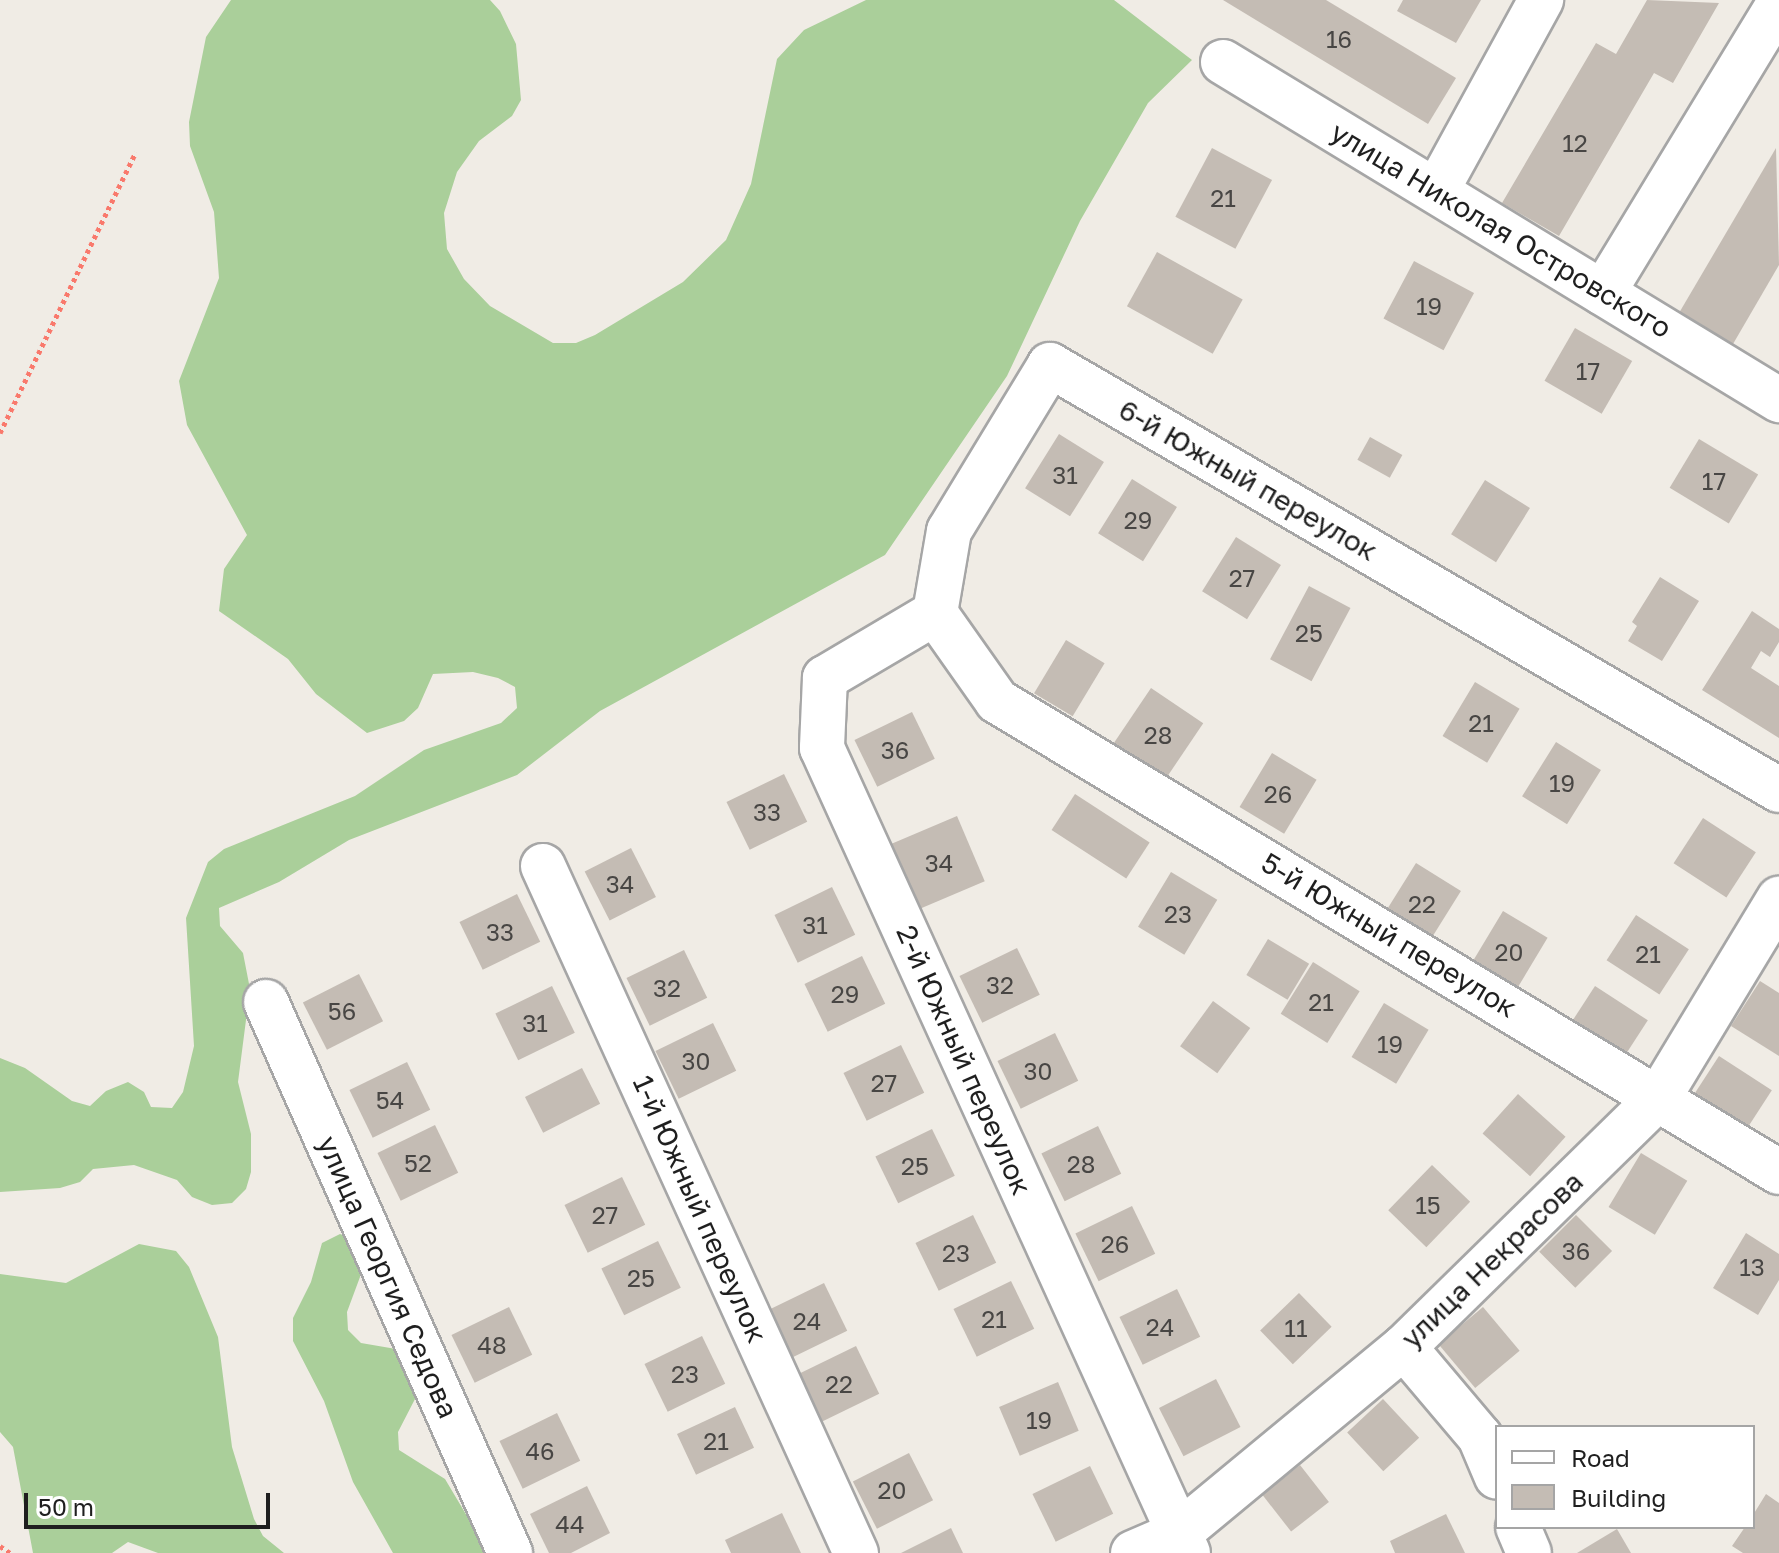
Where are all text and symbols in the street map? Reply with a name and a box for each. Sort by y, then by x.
house number: 16 [1326,25,1352,53]
street label: улица Николая Островского [1325,115,1677,345]
house number: 12 [1562,129,1588,157]
house number: 21 [1210,184,1236,212]
house number: 19 [1416,292,1442,320]
house number: 17 [1576,357,1600,385]
street label: 6-й Южный переулок [1113,392,1383,568]
house number: 31 [1052,461,1078,489]
house number: 17 [1702,467,1726,495]
house number: 29 [1124,506,1152,534]
house number: 27 [1229,564,1255,592]
house number: 25 [1295,619,1323,647]
house number: 21 [1468,709,1494,737]
house number: 28 [1144,721,1172,749]
house number: 36 [881,736,909,764]
house number: 19 [1549,769,1575,797]
house number: 26 [1264,780,1292,808]
house number: 33 [753,798,781,826]
street label: 5-й Южный переулок [1255,846,1523,1024]
house number: 34 [925,849,953,877]
house number: 34 [606,870,634,898]
house number: 22 [1408,890,1436,918]
house number: 23 [1164,900,1192,928]
house number: 31 [802,911,828,939]
house number: 33 [486,918,514,946]
street label: 2-й Южный переулок [889,920,1039,1200]
house number: 20 [1495,938,1523,966]
house number: 21 [1635,940,1661,968]
house number: 32 [986,971,1014,999]
house number: 32 [653,974,681,1002]
house number: 29 [831,980,859,1008]
house number: 21 [1308,988,1334,1016]
house number: 56 [328,997,356,1025]
house number: 31 [522,1009,548,1037]
house number: 19 [1377,1030,1403,1058]
house number: 30 [682,1047,710,1075]
house number: 30 [1024,1057,1052,1085]
house number: 27 [871,1069,897,1097]
street label: 1-й Южный переулок [626,1070,774,1348]
house number: 54 [376,1086,404,1114]
street label: улица Георгия Седова [311,1131,465,1423]
house number: 52 [404,1149,432,1177]
house number: 28 [1067,1150,1095,1178]
house number: 25 [901,1152,929,1180]
street label: улица Некрасова [1394,1165,1590,1355]
house number: 15 [1415,1191,1441,1219]
house number: 27 [592,1201,618,1229]
house number: 26 [1101,1230,1129,1258]
house number: 36 [1562,1237,1590,1265]
house number: 23 [942,1239,970,1267]
house number: 13 [1739,1253,1765,1281]
house number: 25 [627,1264,655,1292]
house number: 21 [981,1305,1007,1333]
house number: 24 [793,1307,821,1335]
house number: 24 [1146,1313,1174,1341]
house number: 11 [1284,1314,1308,1342]
house number: 48 [477,1331,507,1359]
house number: 23 [671,1360,699,1388]
house number: 22 [825,1370,853,1398]
house number: 19 [1026,1406,1052,1434]
legend [1495,1425,1755,1529]
house number: 21 [703,1427,729,1455]
house number: 46 [525,1437,555,1465]
text: Road [1571,1443,1630,1472]
house number: 20 [878,1476,906,1504]
scale bar [28,1477,274,1527]
text: Building [1571,1483,1666,1512]
text: 50 m [38,1492,94,1521]
house number: 44 [555,1510,585,1538]

